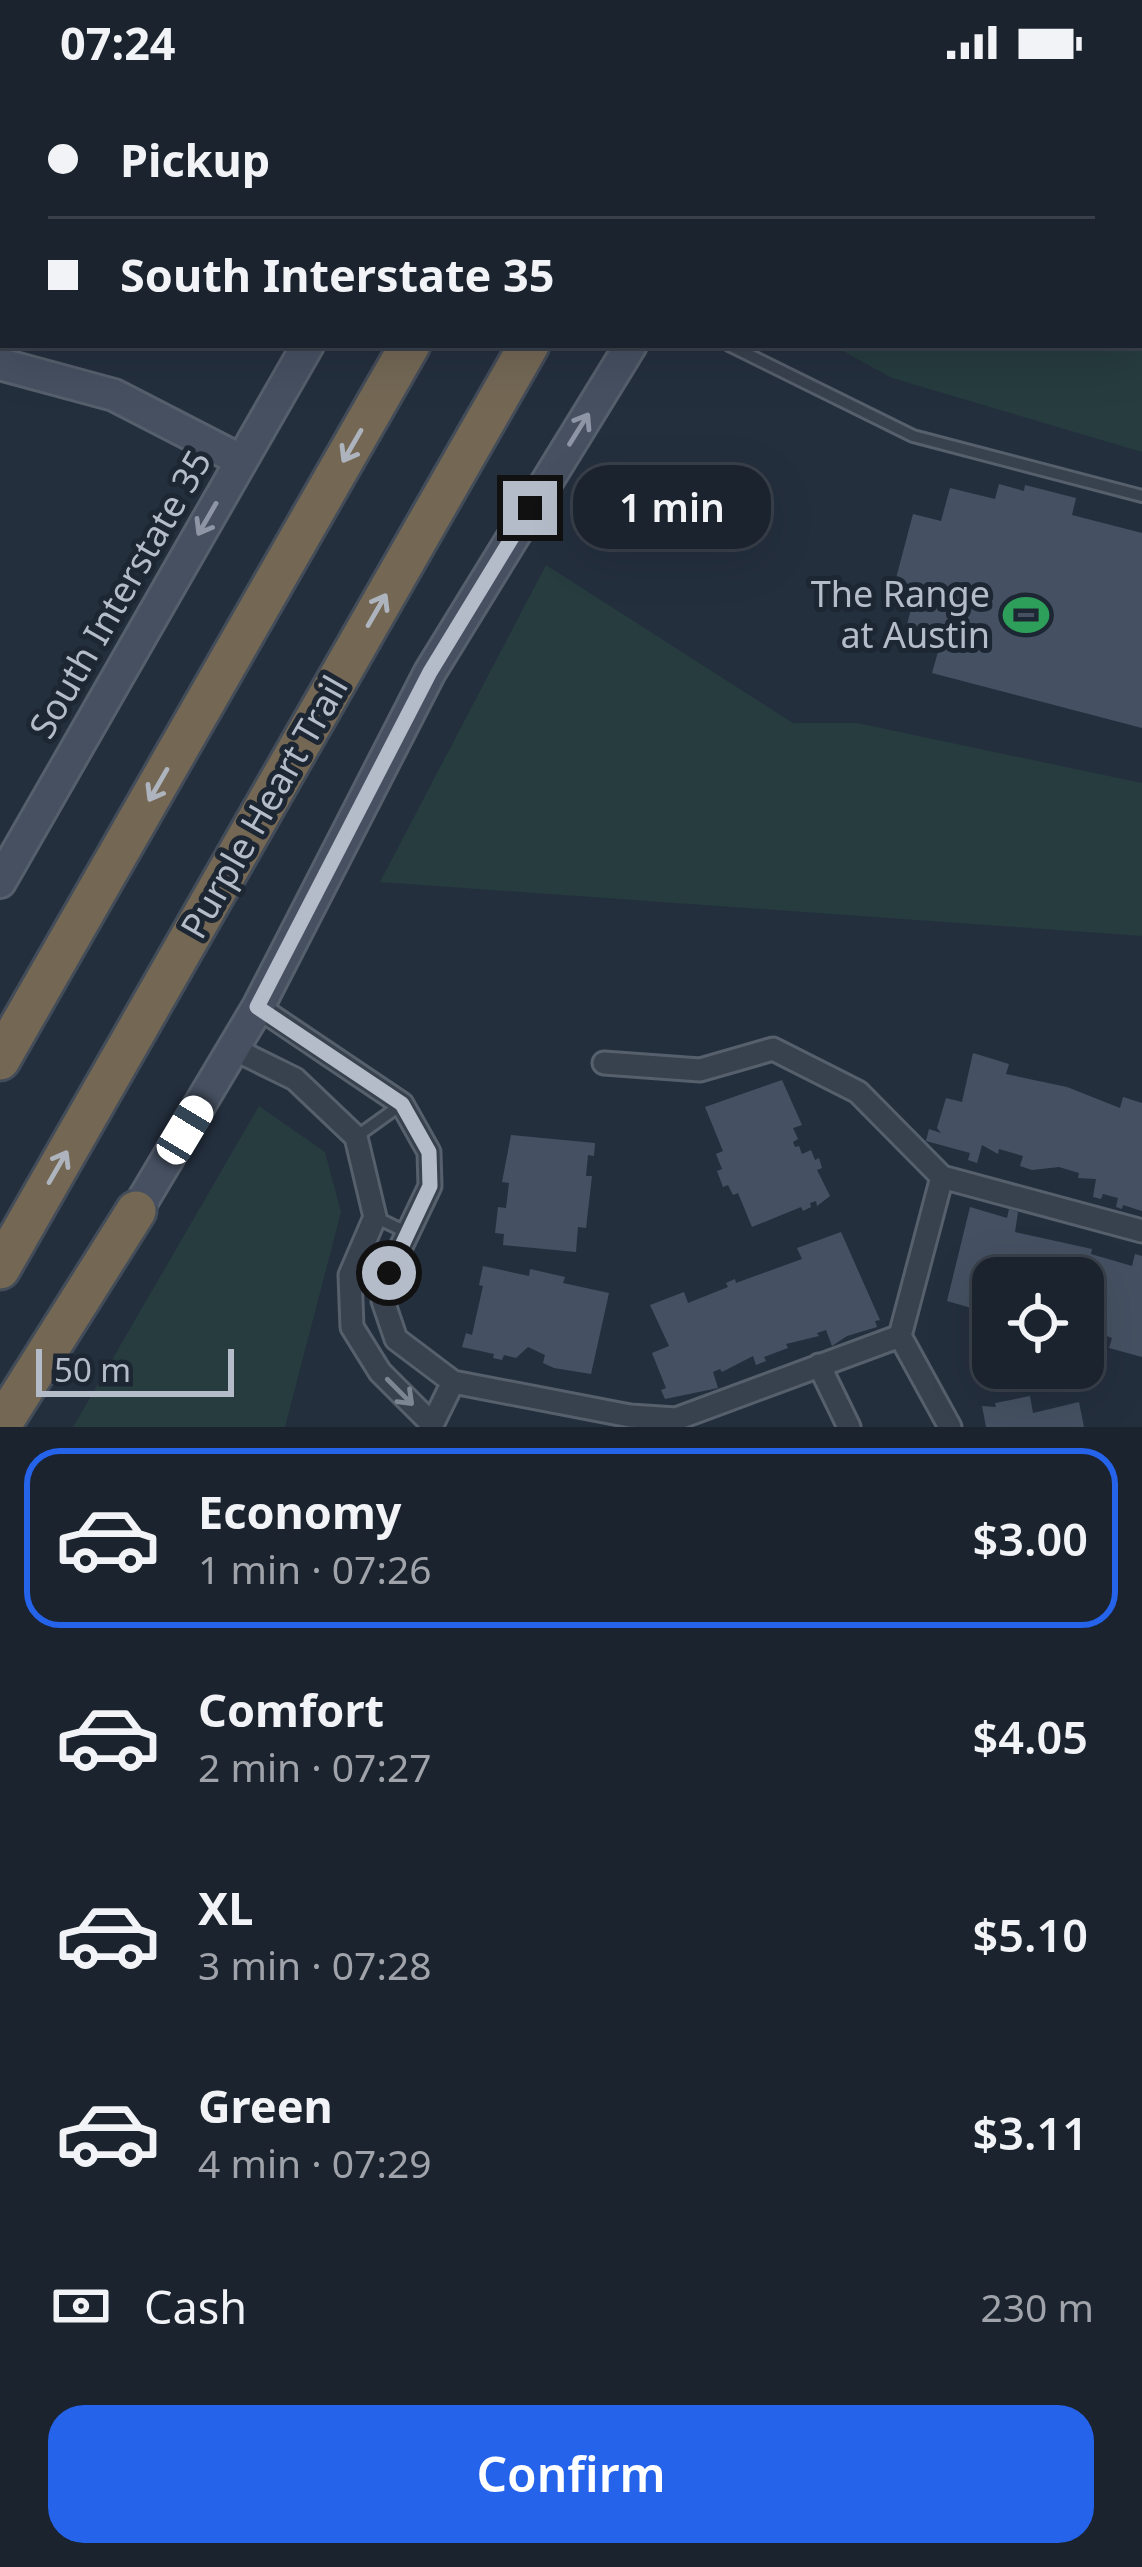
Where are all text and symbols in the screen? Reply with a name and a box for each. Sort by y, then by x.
text: 07:24 [60,12,176,73]
text: Pickup [120,129,270,190]
text: South Interstate 35 [120,244,555,305]
one-way arrow [567,413,591,447]
one-way arrow [340,428,364,463]
street label: South Interstate 35 [17,441,222,747]
callout: 1 min [572,466,770,550]
text: 1 min [619,480,725,533]
route end [503,481,557,535]
one-way arrow [195,501,218,536]
place label: The Range at Austin [811,569,990,659]
sports icon: The Range at Austin [1001,590,1051,640]
one-way arrow [365,593,389,628]
street label: Purple Heart Trail [168,667,359,947]
one-way arrow [146,767,170,802]
car [151,1090,219,1170]
one-way arrow [47,1151,71,1186]
route start [362,1246,416,1300]
map controls [972,1257,1104,1389]
button: locate [972,1257,1104,1389]
scale bar [36,1343,234,1396]
text: 50 m [54,1347,131,1392]
one-way arrow [385,1377,413,1406]
text: Economy [198,1481,402,1542]
icon: car [54,1484,162,1592]
text: $3.00 [973,1508,1088,1569]
text: 1 min · 07:26 [198,1542,432,1595]
text: Comfort [198,1679,384,1740]
icon: car [54,1682,162,1790]
text: $4.05 [973,1706,1088,1767]
text: 2 min · 07:27 [198,1740,432,1793]
text: XL [198,1877,253,1938]
icon: car [54,1880,162,1988]
text: $5.10 [973,1904,1088,1965]
text: 3 min · 07:28 [198,1938,432,1991]
text: Green [198,2075,333,2136]
icon: car [54,2078,162,2186]
text: $3.11 [973,2102,1088,2163]
text: 4 min · 07:29 [198,2136,432,2189]
icon: cash [48,2273,114,2339]
text: Cash [144,2276,247,2337]
text: 230 m [980,2280,1094,2333]
button: Confirm [48,2405,1094,2543]

